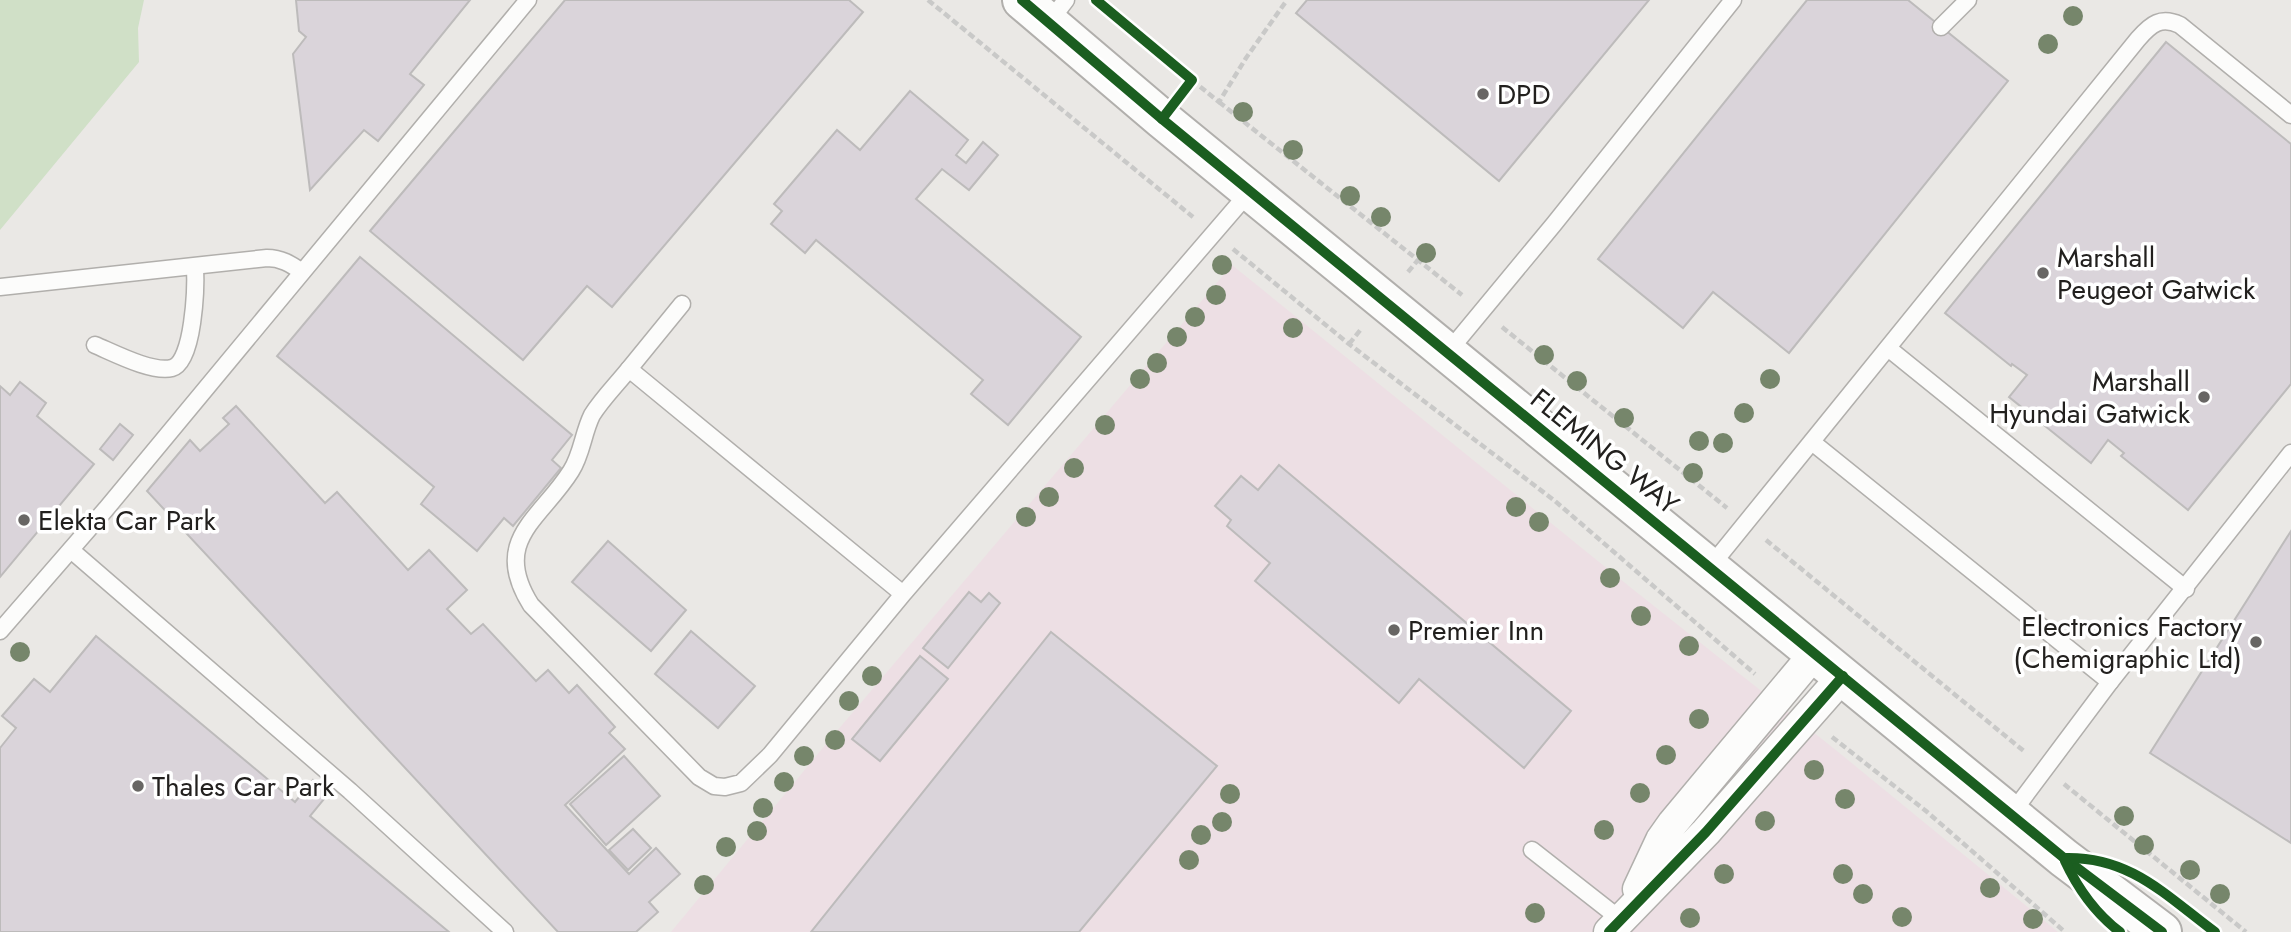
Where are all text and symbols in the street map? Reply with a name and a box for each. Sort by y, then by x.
place label: DPD [1497,74,1550,115]
marker: DPD [1475,86,1491,102]
place label: Marshall Peugeot Gatwick [2057,237,2256,310]
marker: Marshall Peugeot Gatwick [2035,265,2051,281]
place label: Marshall Hyundai Gatwick [1989,361,2191,434]
street label: FLEMING WAY [1522,379,1688,524]
marker: Marshall Hyundai Gatwick [2196,389,2212,405]
place label: Elekta Car Park [38,500,216,541]
marker: Elekta Car Park [16,512,32,528]
place label: Electronics Factory (Chemigraphic Ltd) [2013,606,2243,679]
place label: Premier Inn [1408,610,1544,651]
marker: Premier Inn [1386,622,1402,638]
marker: Electronics Factory (Chemigraphic Ltd) [2248,634,2264,650]
place label: Thales Car Park [152,766,335,807]
marker: Thales Car Park [130,778,146,794]

